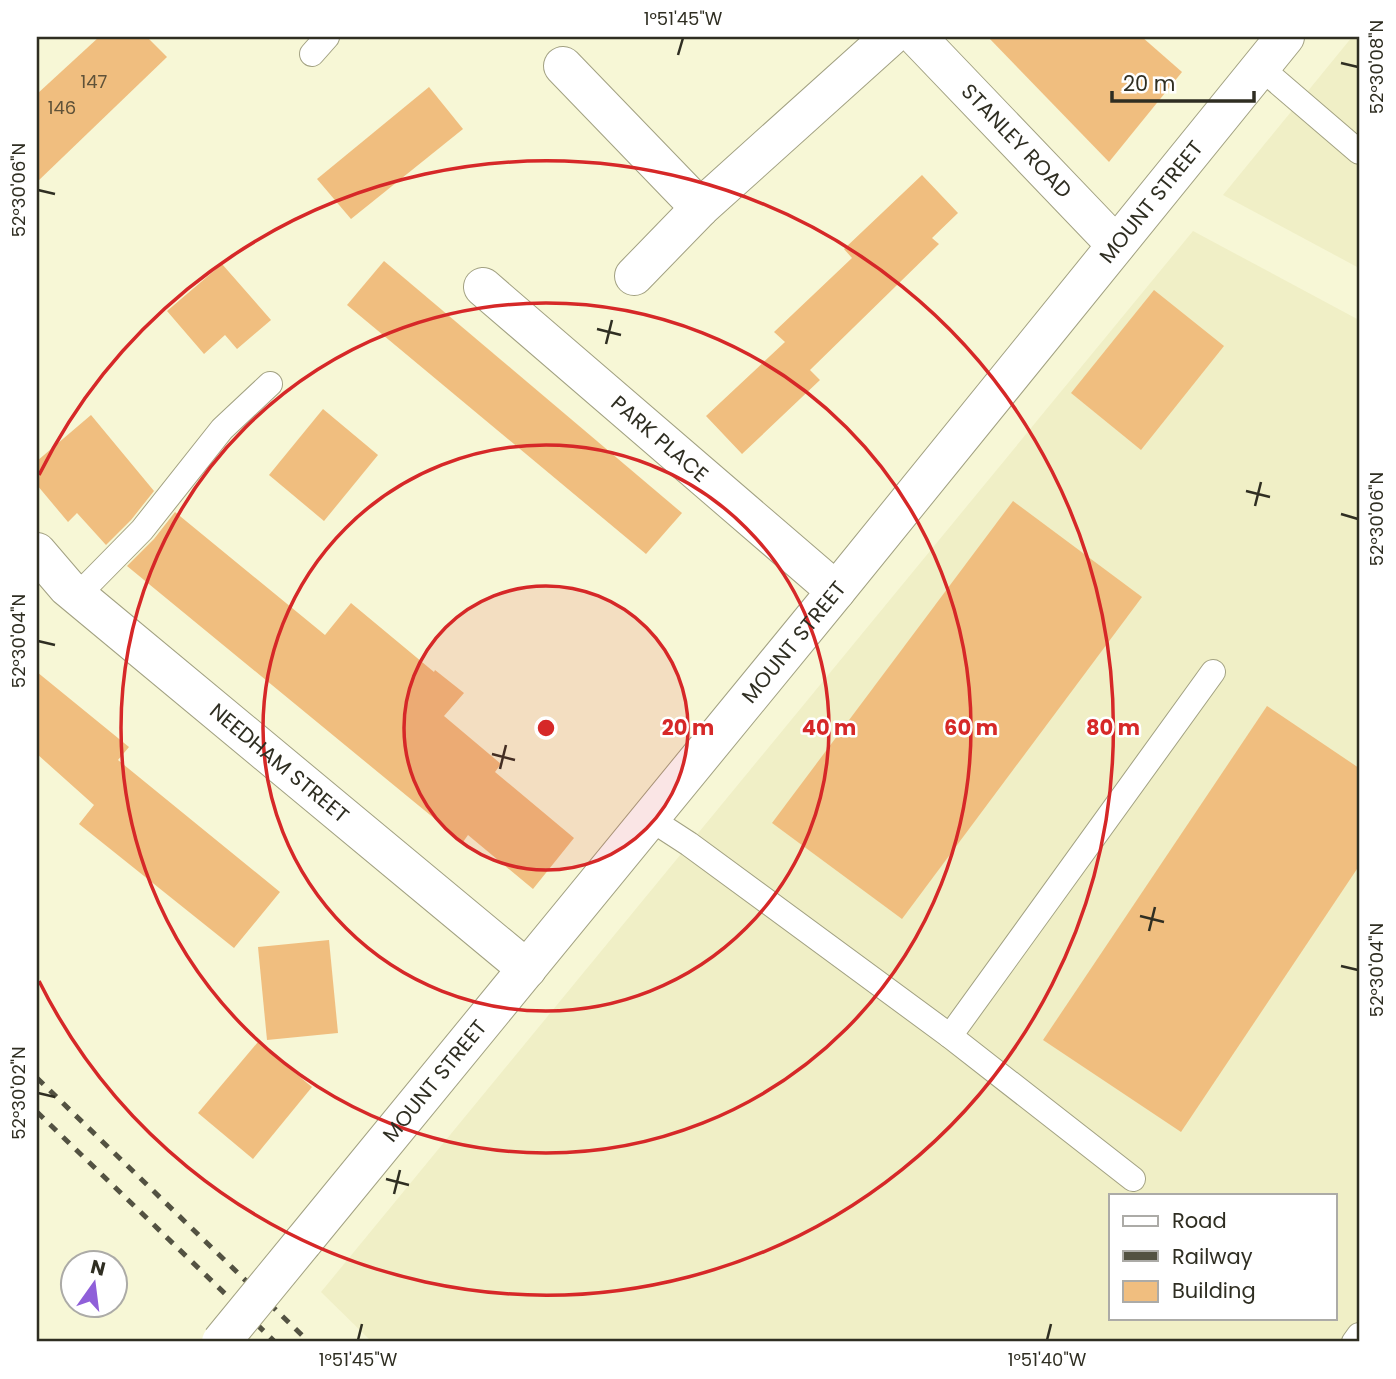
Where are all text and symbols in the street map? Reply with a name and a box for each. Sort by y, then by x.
text: 1°51'45"W [644,6,723,31]
text: 52°30'08"N [1364,20,1389,114]
scale bar [1112,60,1254,104]
house number: 147 [81,69,108,94]
text: 20 m [1123,69,1176,98]
street label: STANLEY ROAD [955,77,1079,204]
house number: 146 [48,95,76,120]
street label: MOUNT STREET [1092,134,1209,269]
text: 52°30'06"N [6,143,31,237]
street label: PARK PLACE [605,389,715,489]
text: 52°30'06"N [1364,472,1389,566]
street label: MOUNT STREET [735,575,852,709]
text: 52°30'04"N [6,594,31,688]
street label: NEEDHAM STREET [204,696,355,829]
text: 20 m [662,713,714,742]
text: 40 m [802,713,856,742]
text: 60 m [944,713,998,742]
text: 80 m [1086,713,1140,742]
centre of rings [534,716,558,740]
text: 52°30'04"N [1364,923,1389,1017]
street label: MOUNT STREET [376,1014,493,1148]
text: 52°30'02"N [6,1046,31,1140]
legend [1109,1194,1336,1320]
text: Road [1172,1206,1227,1235]
text: Railway [1172,1242,1253,1271]
north arrow [60,1250,130,1320]
text: N [88,1253,108,1283]
text: Building [1172,1276,1256,1305]
text: 1°51'45"W [319,1347,398,1372]
text: 1°51'40"W [1008,1347,1087,1372]

